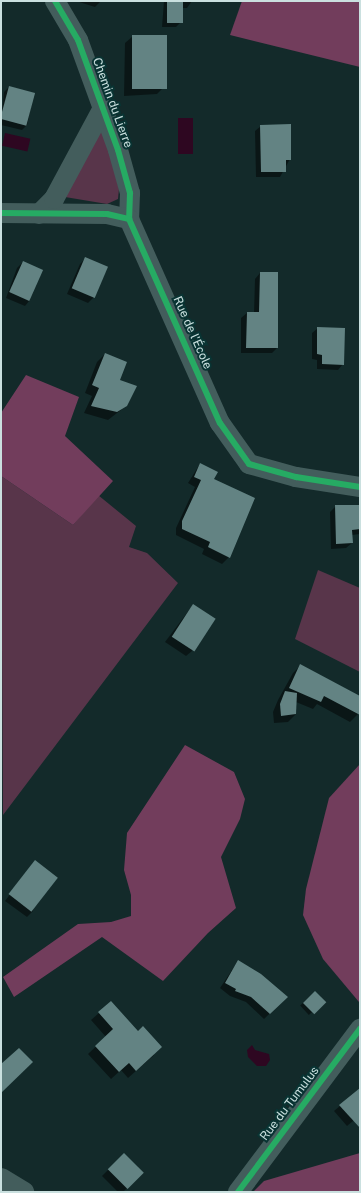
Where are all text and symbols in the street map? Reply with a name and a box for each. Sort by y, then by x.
street label: Chemin du Lierre [89,56,135,150]
street label: Rue de l'École [169,294,215,372]
street label: Rue du Tumulus [257,1064,323,1144]

